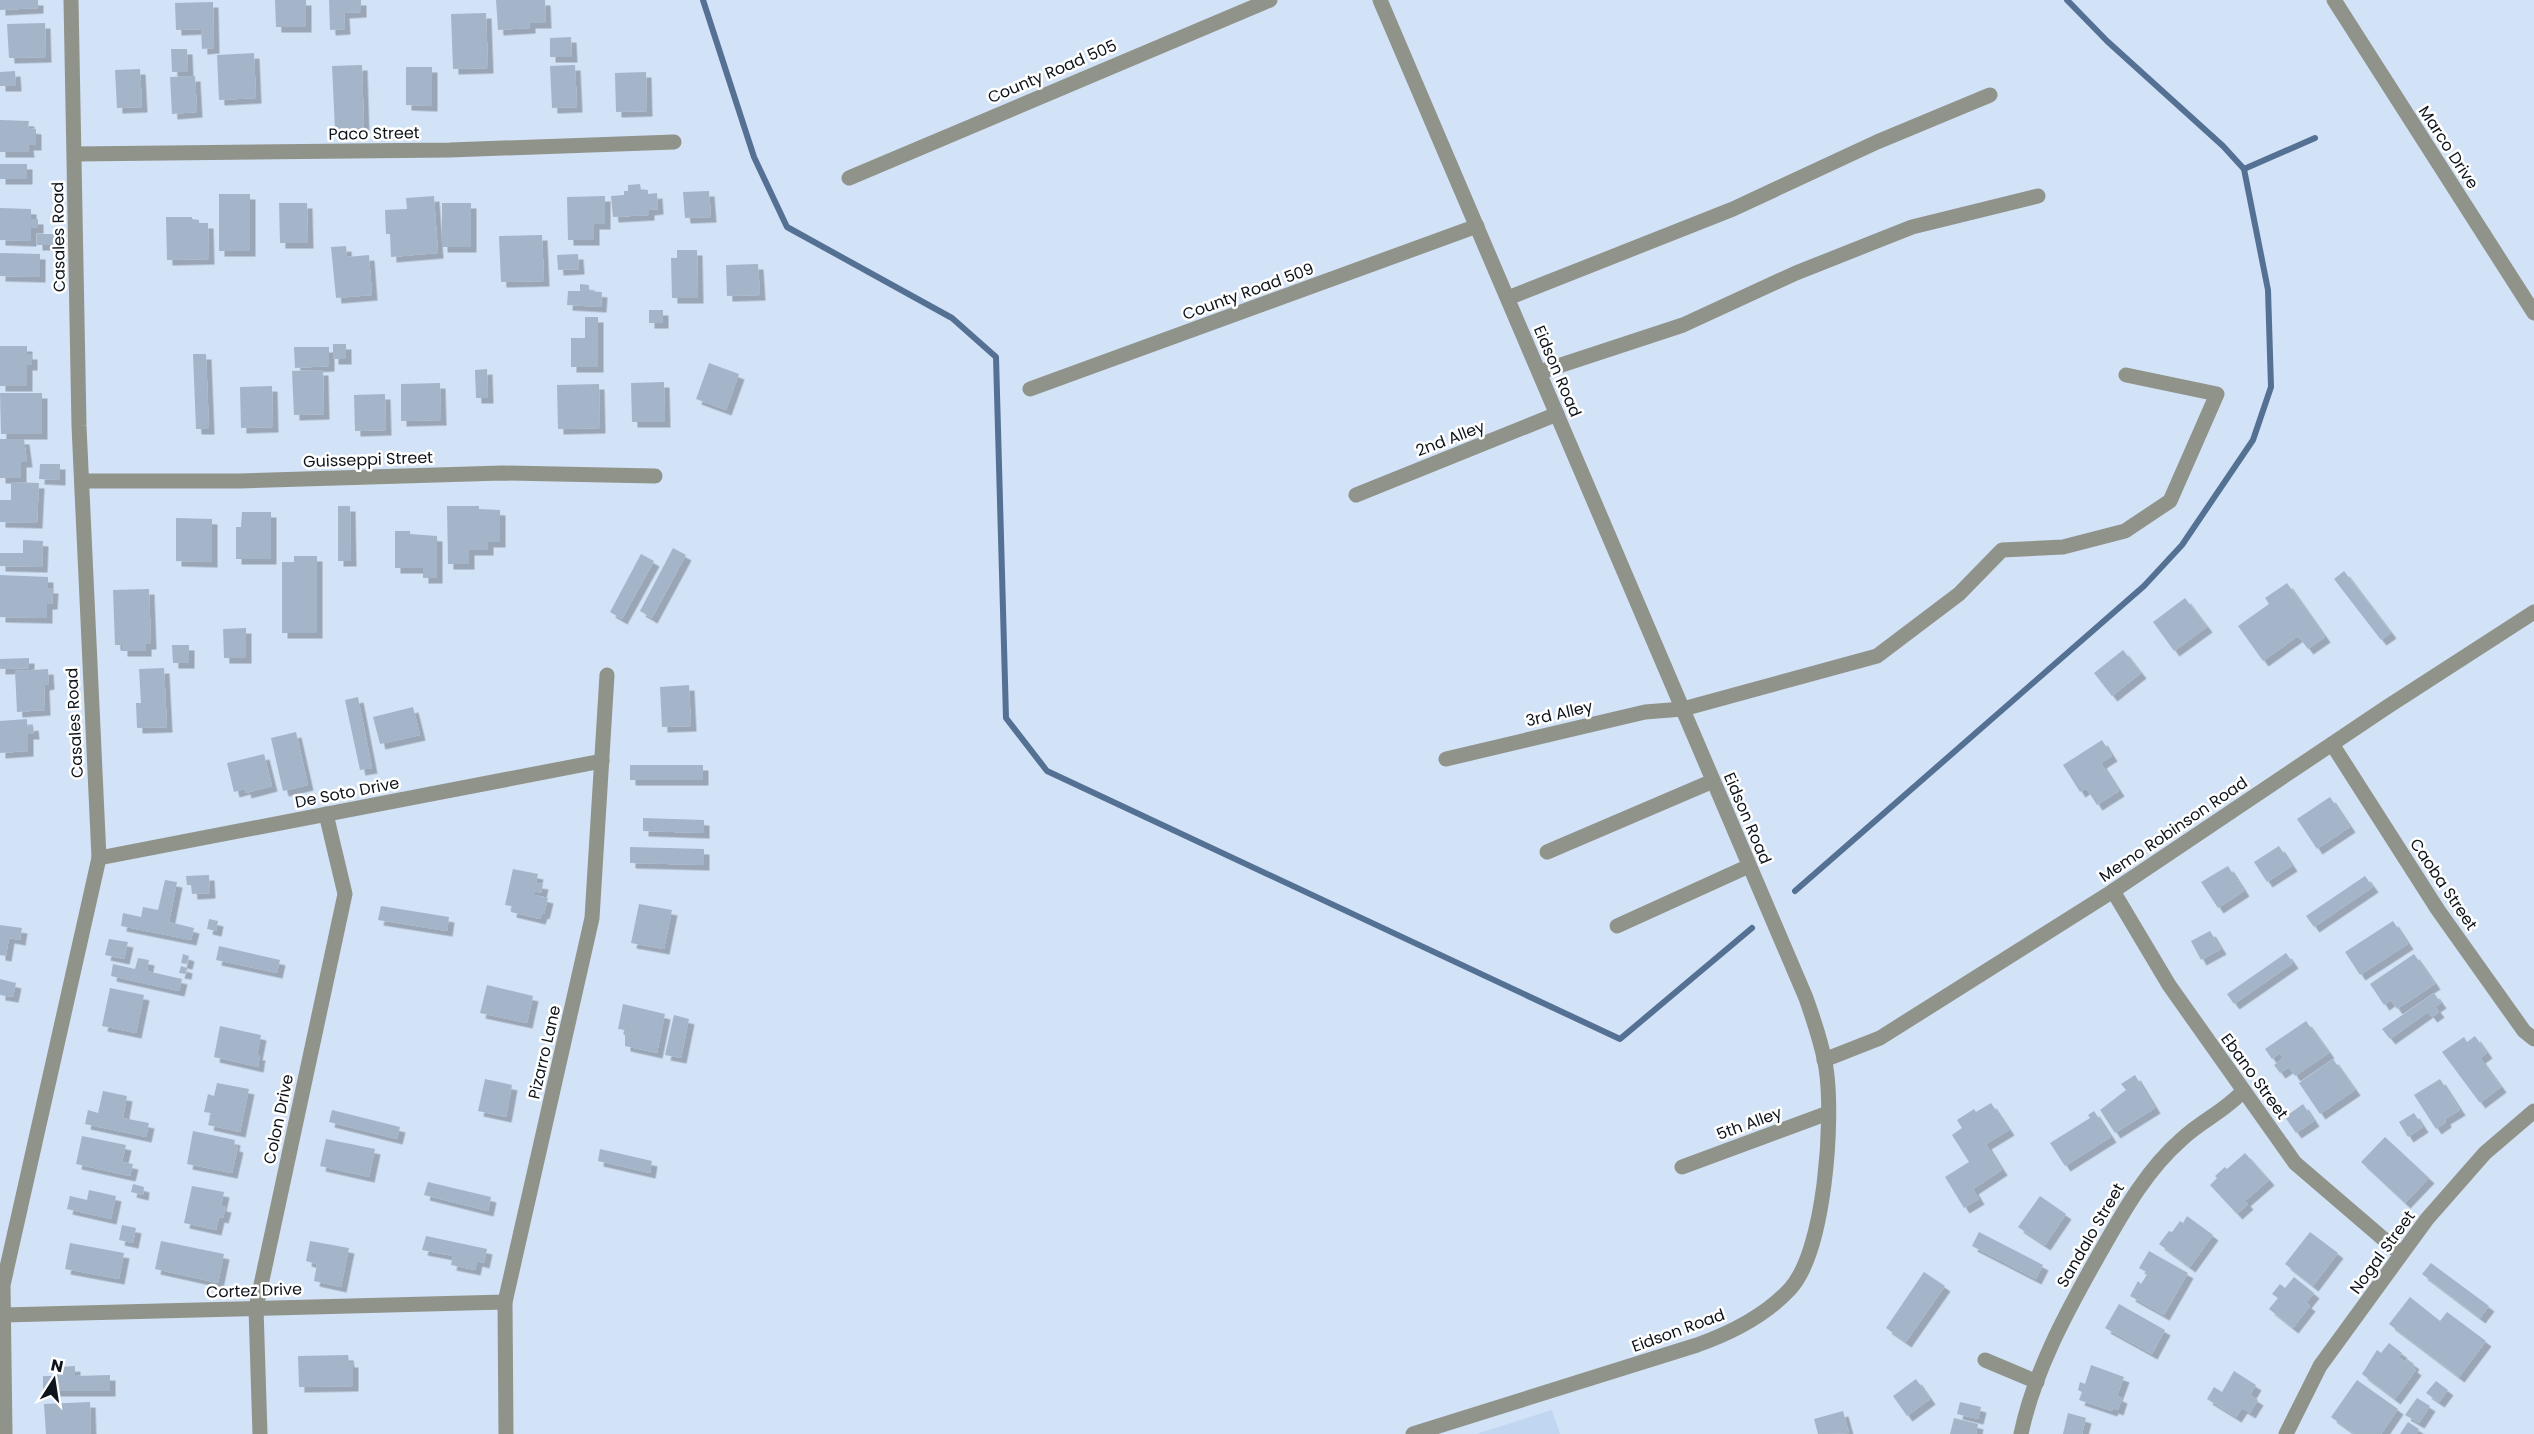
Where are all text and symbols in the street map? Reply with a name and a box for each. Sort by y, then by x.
street label: County Road 505 [984,34,1120,109]
street label: Marco Drive [2413,101,2484,193]
street label: Paco Street [328,121,420,146]
street label: Casales Road [46,182,71,292]
street label: County Road 509 [1179,257,1317,326]
street label: Eidson Road [1528,322,1587,421]
street label: 2nd Alley [1412,415,1488,462]
street label: Guisseppi Street [303,446,434,473]
street label: Casales Road [60,667,89,779]
street label: 3rd Alley [1523,695,1595,732]
street label: Eidson Road [1718,769,1777,868]
street label: De Soto Drive [293,771,401,814]
street label: Memo Robinson Road [2095,771,2252,888]
street label: Caoba Street [2404,834,2483,935]
street label: Pizarro Lane [523,1003,566,1101]
street label: Ebano Street [2215,1028,2294,1124]
street label: Colon Drive [258,1072,299,1166]
street label: 5th Alley [1713,1101,1785,1146]
street label: Sandalo Street [2051,1179,2130,1292]
street label: Nogal Street [2344,1206,2421,1299]
street label: Cortez Drive [206,1277,302,1304]
street label: Eidson Road [1628,1303,1728,1358]
north arrow [24,1350,84,1410]
text: N [49,1353,65,1378]

